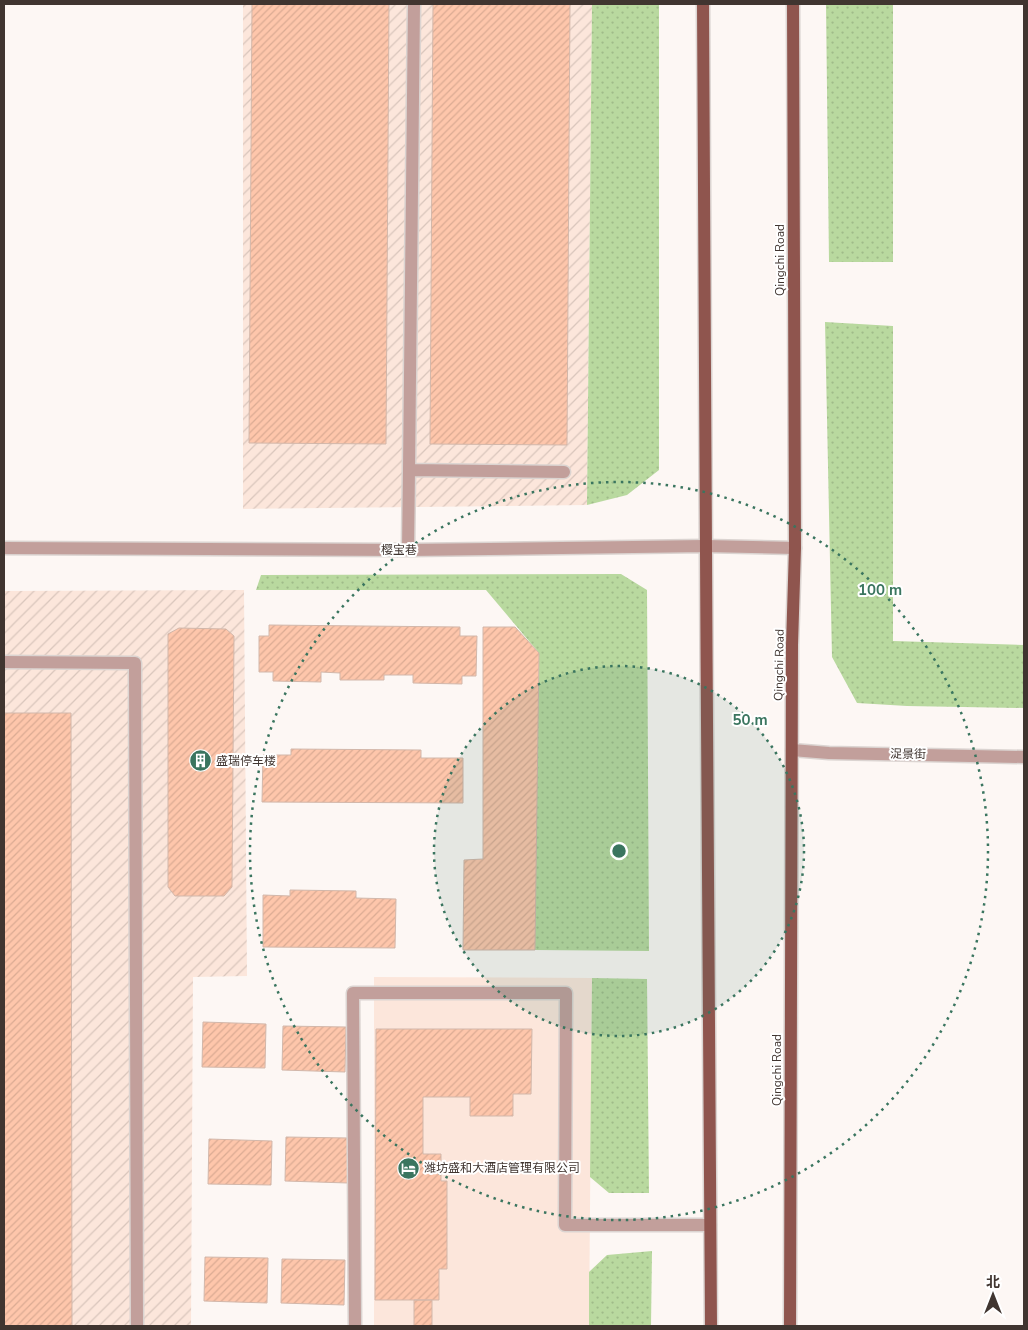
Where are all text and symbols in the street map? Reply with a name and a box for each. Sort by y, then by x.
street label: Qingchi Road [772,224,788,296]
street label: 樱宝巷 [381,542,417,558]
text: 100 m [858,580,902,600]
street label: Qingchi Road [770,629,788,701]
text: 50 m [732,710,768,730]
street label: 浞景街 [890,746,926,762]
building icon: 盛瑞停车楼 [188,749,212,773]
place label: 盛瑞停车楼 [216,753,276,769]
centre of rings [610,842,628,860]
street label: Qingchi Road [769,1034,785,1106]
hotel icon: 潍坊盛和大酒店管理有限公司 [396,1156,420,1180]
place label: 潍坊盛和大酒店管理有限公司 [424,1160,580,1176]
north arrow [968,1270,1018,1320]
text: 北 [986,1273,1000,1292]

